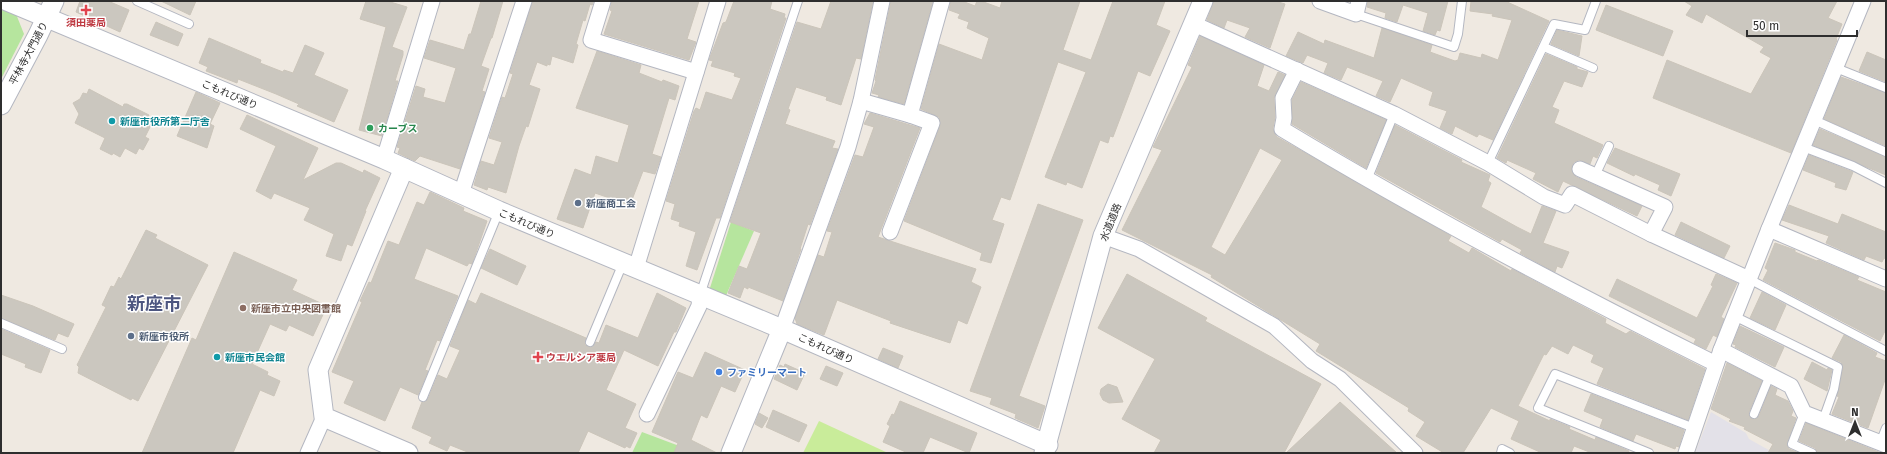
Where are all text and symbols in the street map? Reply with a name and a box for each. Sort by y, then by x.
marker: 須田薬局 [81,5,91,15]
scale bar [1747,12,1857,38]
place label: 須田薬局 [66,17,106,29]
text: 50 m [1753,19,1779,33]
street label: 平林寺大門通り [7,20,51,87]
street label: こもれび通り [200,78,260,112]
marker: 新座市役所第二庁舎 [107,116,117,126]
place label: 新座市役所第二庁舎 [120,116,210,128]
marker: カーブス [365,123,375,133]
place label: カーブス [378,123,417,135]
marker: 新座商工会 [573,198,583,208]
place label: 新座商工会 [586,198,636,210]
street label: 水道道路 [1098,202,1124,243]
street label: こもれび通り [497,207,557,241]
district label: 新座市 [127,293,181,315]
marker: 新座市立中央図書館 [238,303,248,313]
place label: 新座市立中央図書館 [251,303,341,315]
marker: 新座市役所 [126,331,136,341]
place label: 新座市役所 [139,331,189,343]
street label: こもれび通り [796,331,855,367]
marker: 新座市民会館 [212,352,222,362]
place label: 新座市民会館 [225,352,285,364]
marker: ウエルシア薬局 [533,352,543,362]
place label: ウエルシア薬局 [546,352,616,364]
marker: ファミリーマート [714,367,724,377]
place label: ファミリーマート [727,367,807,379]
north arrow [1835,402,1875,442]
text: N [1851,406,1859,419]

